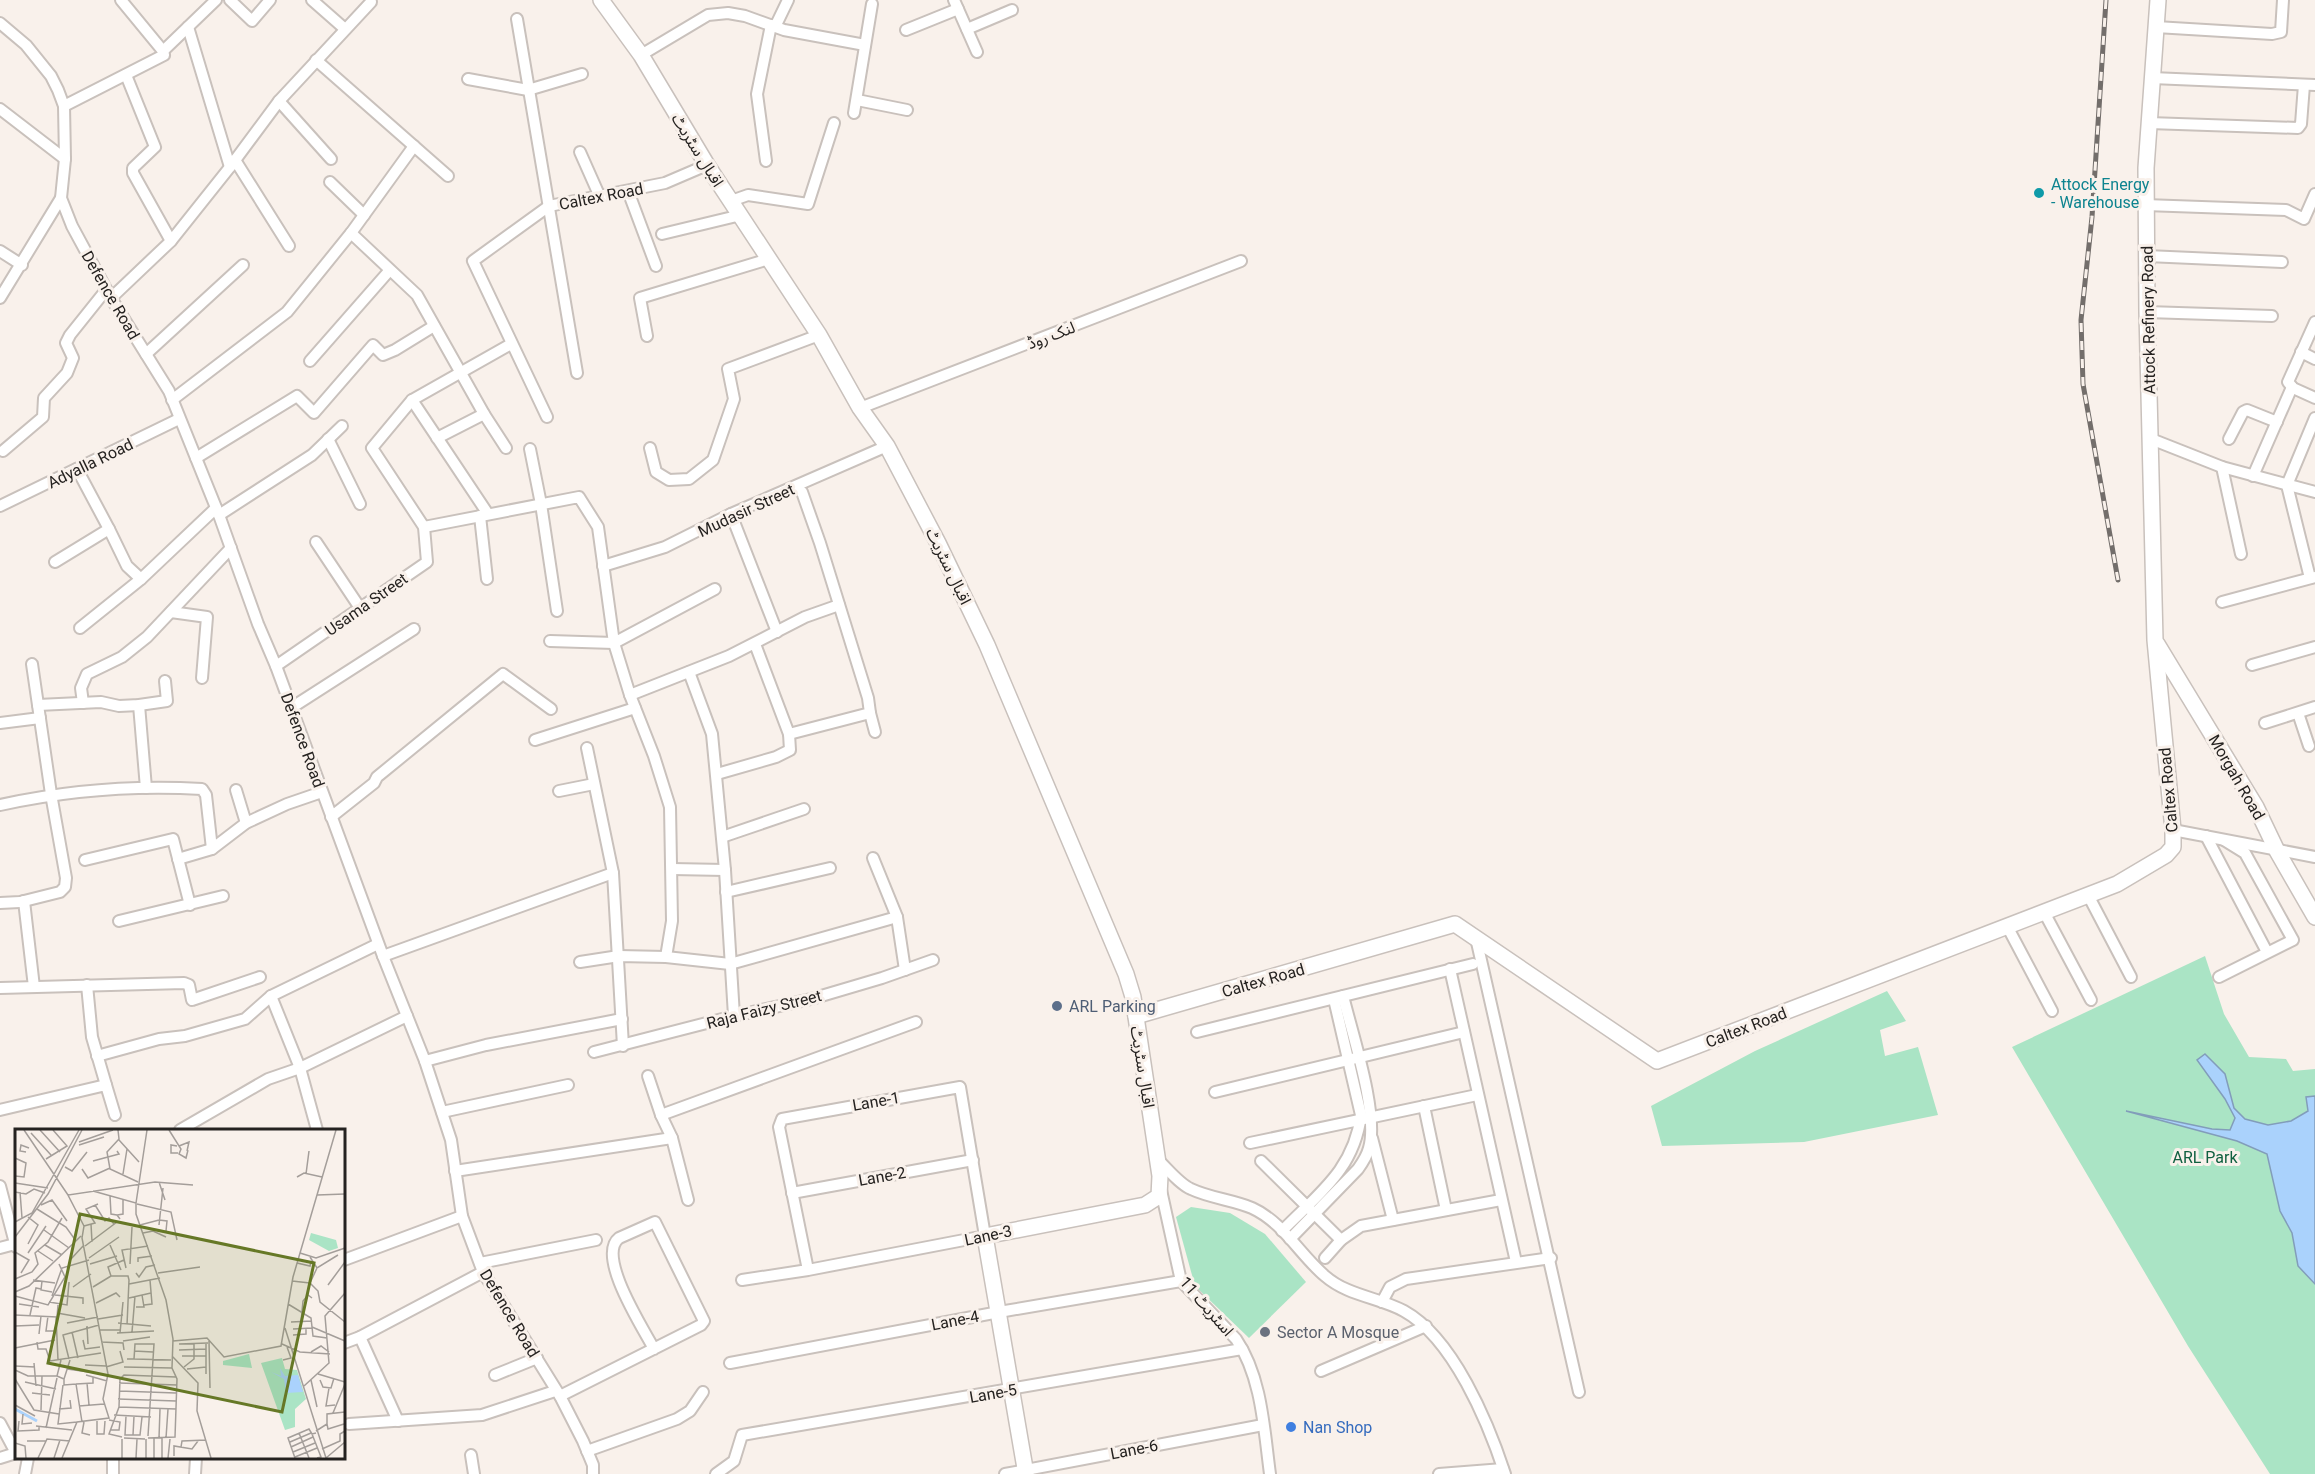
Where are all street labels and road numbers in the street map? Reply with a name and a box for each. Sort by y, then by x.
street label: اقبال سٹریٹ [667,110,728,191]
street label: Caltex Road [557,179,645,214]
street label: Attock Refinery Road [2138,246,2159,394]
street label: Defence Road [78,248,144,343]
street label: لنک روڈ [1024,318,1078,353]
street label: Adyalla Road [44,435,136,492]
street label: Mudasir Street [695,480,797,541]
street label: اقبال سٹریٹ [921,525,975,608]
street label: Usama Street [321,569,411,640]
street label: Defence Road [277,690,328,790]
street label: Morgah Road [2204,731,2269,823]
street label: Caltex Road [2155,747,2182,833]
street label: Caltex Road [1220,960,1307,1001]
street label: Raja Faizy Street [705,986,824,1033]
street label: Caltex Road [1703,1003,1789,1052]
street label: اقبال سٹریٹ [1126,1025,1158,1110]
street label: Lane-1 [851,1088,901,1115]
street label: Lane-2 [857,1163,907,1190]
street label: Lane-3 [963,1221,1014,1250]
street label: Defence Road [476,1266,543,1361]
street label: اسٹریٹ 11 [1176,1273,1238,1340]
street label: Lane-4 [930,1307,980,1334]
street label: Lane-5 [968,1380,1018,1407]
street label: Lane-6 [1109,1436,1159,1463]

